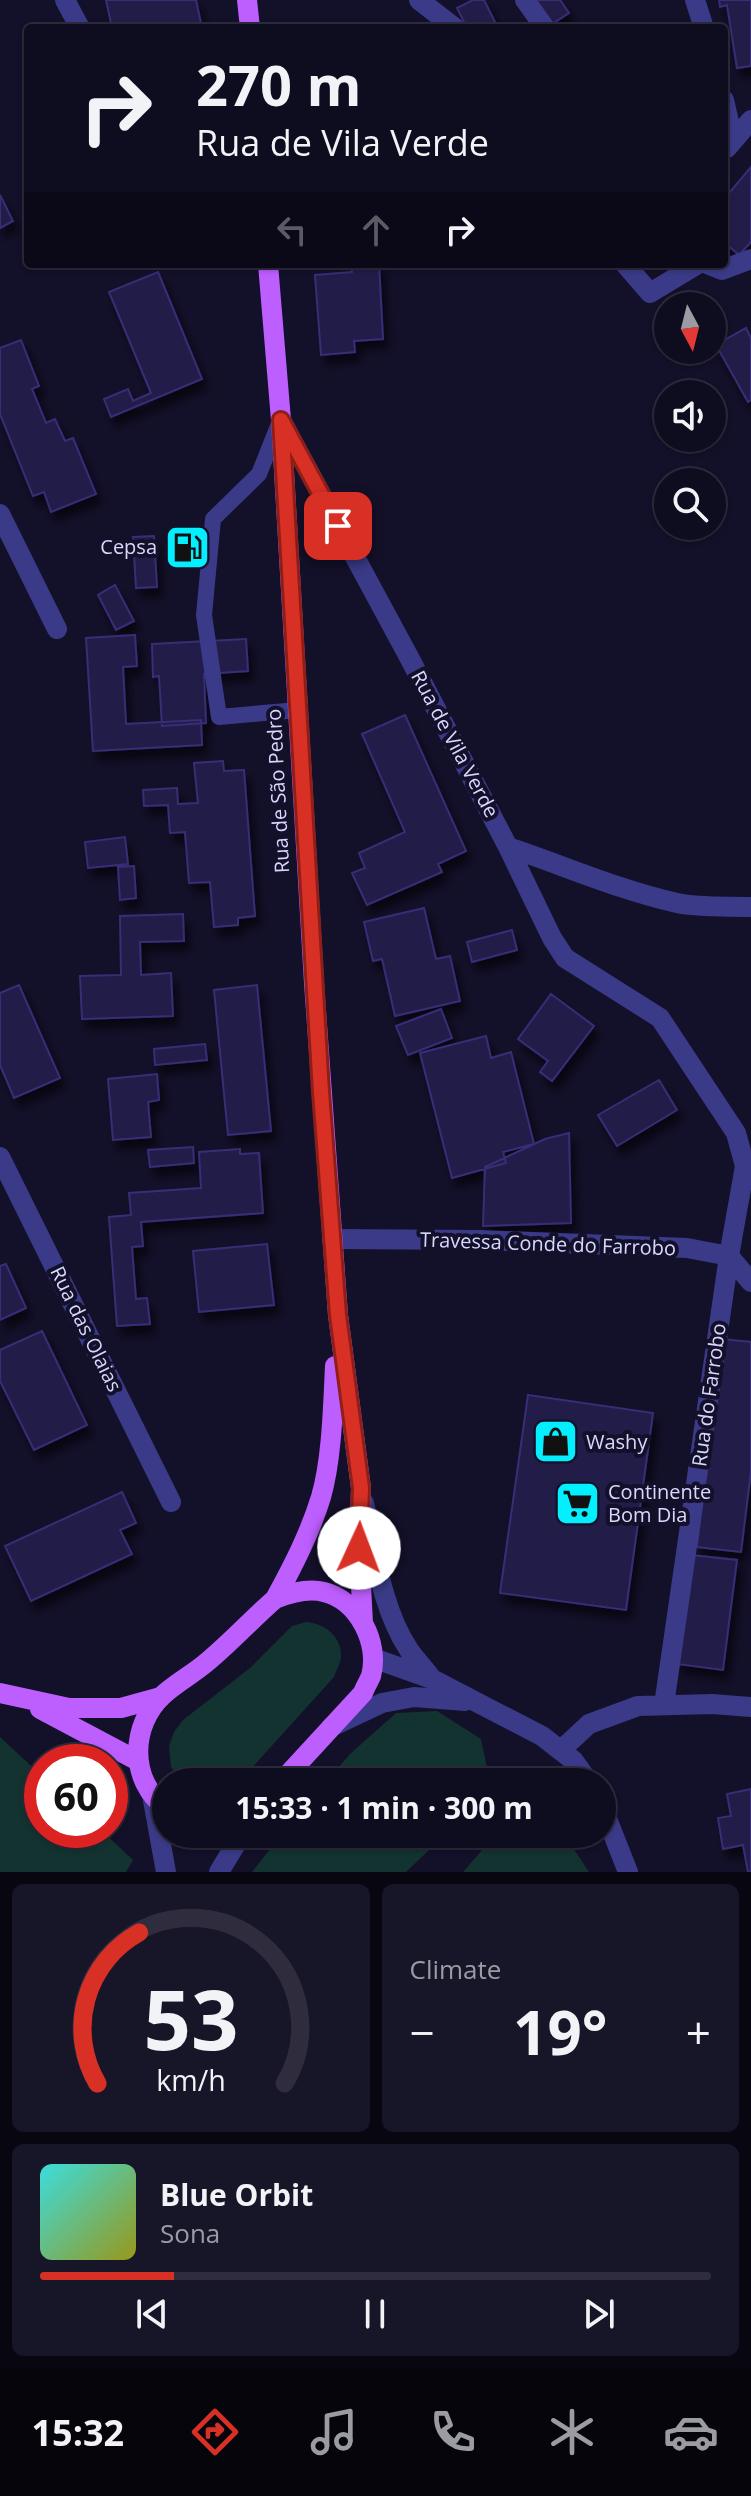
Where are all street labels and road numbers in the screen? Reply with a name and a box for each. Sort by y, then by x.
street label: Rua de Vila Verde [405,666,506,822]
street label: Rua de São Pedro [260,708,295,874]
street label: Travessa Conde do Farrobo [420,1226,676,1261]
street label: Rua das Olaias [44,1262,128,1396]
street label: Rua do Farrobo [685,1322,732,1468]

